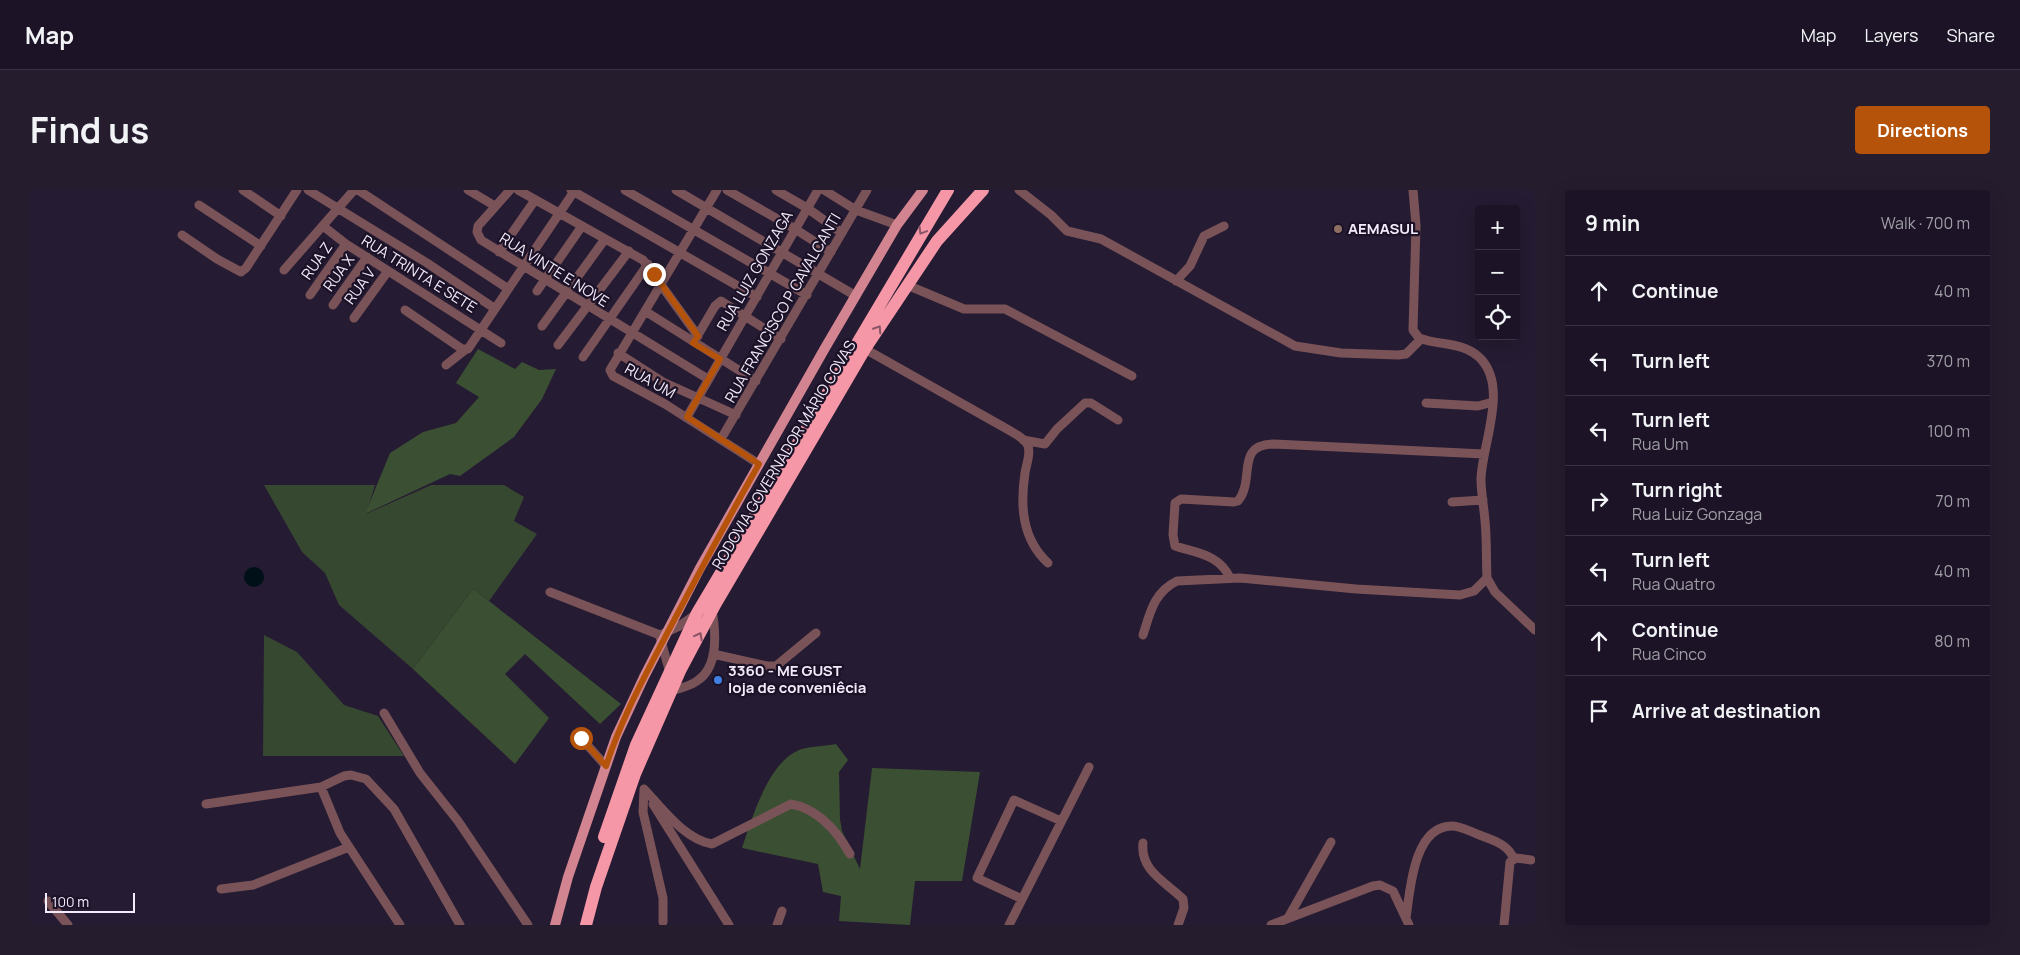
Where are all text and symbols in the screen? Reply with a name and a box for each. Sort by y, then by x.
text: Map [25,18,74,51]
text: Map [1801,23,1836,47]
text: Layers [1864,23,1918,47]
text: Share [1946,23,1995,47]
text: Find us [30,106,149,154]
button: Directions [1855,106,1990,154]
map controls [1475,205,1520,340]
button: + [1475,205,1520,250]
street label: RUA LUIZ GONZAGA [712,206,798,335]
street label: RUA FRANCISCO P CAVALCANTI [720,209,846,406]
text: 9 min [1585,209,1640,237]
text: Walk · 700 m [1881,212,1970,234]
place label: AEMASUL [1348,218,1418,239]
marker: AEMASUL [1332,223,1344,235]
one-way arrow [919,226,929,235]
street label: RUA VINTE E NOVE [496,228,613,312]
street label: RUA TRINTA E SETE [358,230,481,318]
street label: RUA Z [296,238,337,284]
street label: RUA X [318,250,359,296]
button: − [1475,250,1520,295]
street label: RUA V [339,263,380,309]
route end [643,263,666,286]
icon: ahead [1585,277,1613,305]
text: Continue [1632,278,1718,304]
text: 40 m [1934,280,1970,302]
button: locate [1475,295,1520,340]
one-way arrow [872,325,881,335]
street label: RODOVIA GOVERNADOR MÁRIO COVAS [707,336,860,573]
icon: left [1585,347,1613,375]
text: Turn left [1632,348,1710,374]
text: 370 m [1927,350,1970,372]
street label: RUA UM [621,358,679,403]
text: Turn left [1632,407,1710,433]
icon: left [1585,417,1613,445]
text: 100 m [1927,420,1970,442]
text: Rua Um [1632,433,1688,455]
text: Turn right [1632,477,1722,503]
icon: right [1585,487,1613,515]
text: 70 m [1935,490,1970,512]
text: Rua Luiz Gonzaga [1632,503,1762,525]
text: Turn left [1632,547,1710,573]
icon: left [1585,557,1613,585]
text: 40 m [1934,560,1970,582]
text: Rua Quatro [1632,573,1715,595]
text: Continue [1632,617,1718,643]
icon: ahead [1585,627,1613,655]
text: 80 m [1934,630,1970,652]
one-way arrow [693,632,703,641]
text: Rua Cinco [1632,643,1706,665]
place label: 3360 - ME GUST loja de conveniêcia [728,660,866,698]
marker: 3360 - ME GUST loja de conveniêcia [712,674,724,686]
icon: arrive [1585,697,1613,725]
text: Arrive at destination [1632,698,1821,724]
route start [570,727,593,750]
scale bar [45,890,135,913]
text: 100 m [52,892,89,911]

